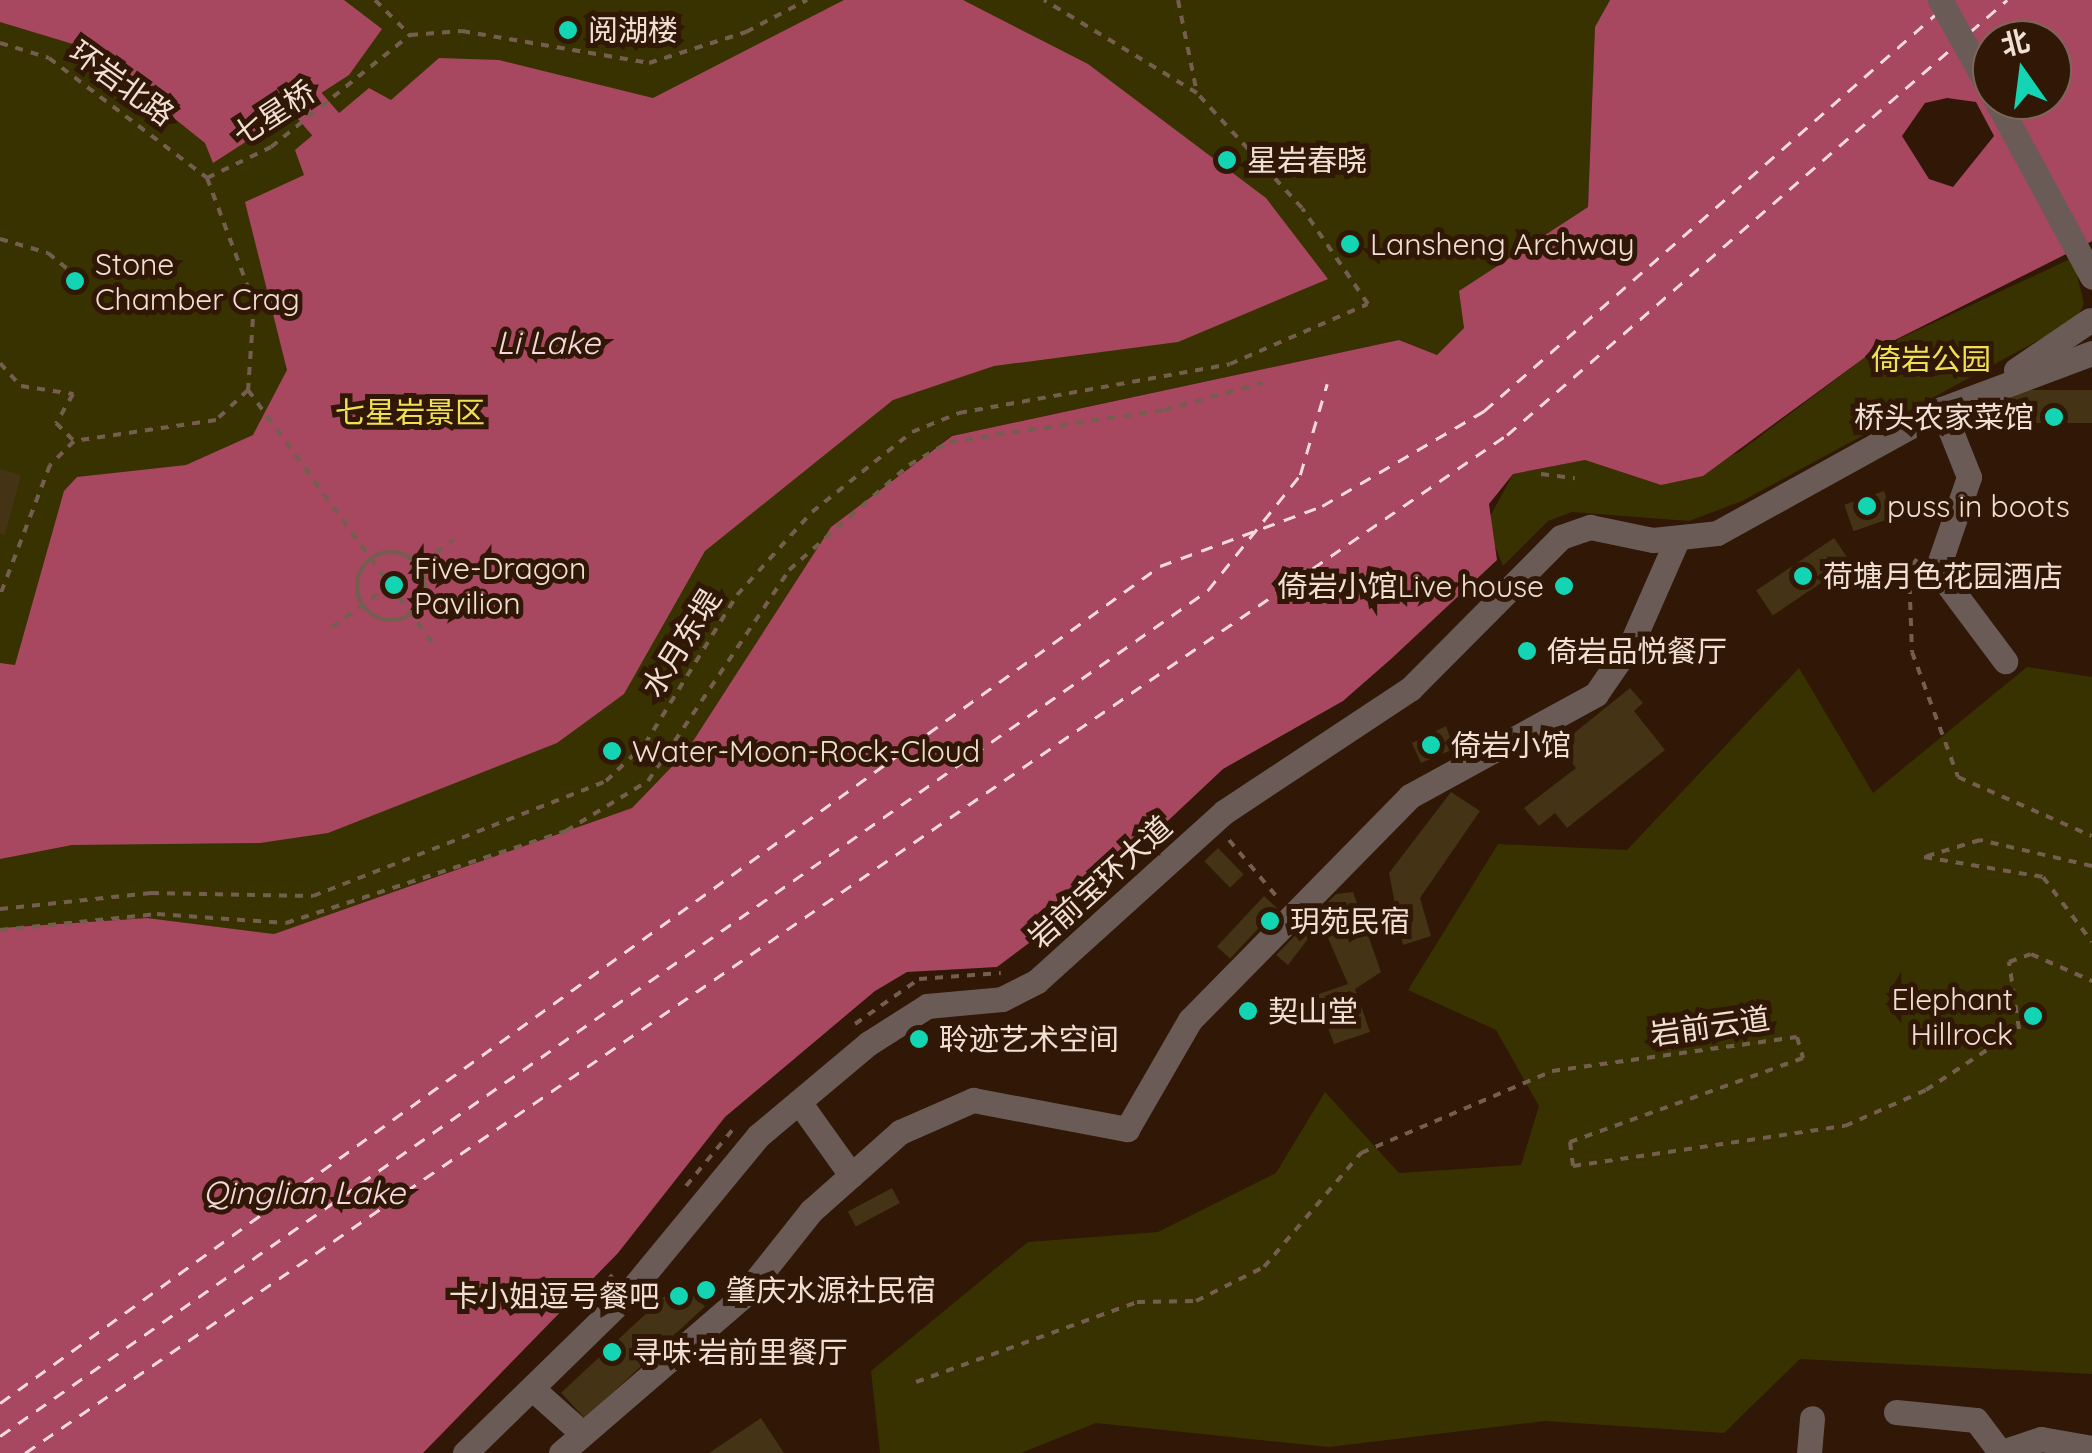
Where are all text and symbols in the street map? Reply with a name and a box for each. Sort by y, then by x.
place label: 阅湖楼 [588,12,678,48]
marker: 阅湖楼 [557,19,579,41]
north arrow [1972,20,2072,120]
text: 北 [1997,22,2033,63]
street label: 环岩北路 [63,33,181,133]
street label: 七星桥 [226,73,322,153]
place label: 星岩春晓 [1247,142,1367,178]
marker: 星岩春晓 [1216,149,1238,171]
place label: Lansheng Archway [1370,226,1635,262]
marker: Lansheng Archway [1339,233,1361,255]
place label: Stone Chamber Crag [95,246,300,316]
marker: Stone Chamber Crag [64,270,86,292]
water label: Li Lake [496,323,600,361]
park label: 倚岩公园 [1871,341,1991,377]
park label: 七星岩景区 [335,394,485,430]
place label: 桥头农家菜馆 [1854,399,2034,435]
marker: 桥头农家菜馆 [2043,406,2065,428]
place label: puss in boots [1887,488,2070,524]
marker: puss in boots [1856,495,1878,517]
place label: Five-Dragon Pavilion [414,550,586,620]
place label: 荷塘月色花园酒店 [1823,558,2063,594]
marker: 荷塘月色花园酒店 [1792,565,1814,587]
place label: 倚岩小馆Live house [1278,568,1544,604]
marker: Five-Dragon Pavilion [383,574,405,596]
marker: 倚岩小馆Live house [1553,575,1575,597]
street label: 水月东堤 [634,583,728,703]
place label: 倚岩品悦餐厅 [1547,633,1727,669]
marker: 倚岩品悦餐厅 [1516,640,1538,662]
place label: 倚岩小馆 [1451,727,1571,763]
place label: Water-Moon-Rock-Cloud [632,733,980,769]
marker: 倚岩小馆 [1420,734,1442,756]
marker: Water-Moon-Rock-Cloud [601,740,623,762]
street label: 岩前宝环大道 [1021,808,1179,956]
place label: 玥苑民宿 [1290,903,1410,939]
marker: 玥苑民宿 [1259,910,1281,932]
place label: Elephant Hillrock [1892,981,2013,1052]
place label: 契山堂 [1268,993,1358,1029]
marker: 契山堂 [1237,1000,1259,1022]
street label: 岩前云道 [1648,1000,1772,1052]
marker: Elephant Hillrock [2022,1005,2044,1027]
place label: 聆迹艺术空间 [939,1021,1119,1057]
marker: 聆迹艺术空间 [908,1028,930,1050]
water label: Qinglian Lake [203,1173,405,1211]
place label: 肇庆水源社民宿 [726,1272,936,1308]
place label: 卡小姐逗号餐吧 [449,1278,659,1314]
marker: 肇庆水源社民宿 [695,1279,717,1301]
marker: 卡小姐逗号餐吧 [668,1285,690,1307]
place label: 寻味·岩前里餐厅 [632,1334,848,1370]
marker: 寻味·岩前里餐厅 [601,1341,623,1363]

